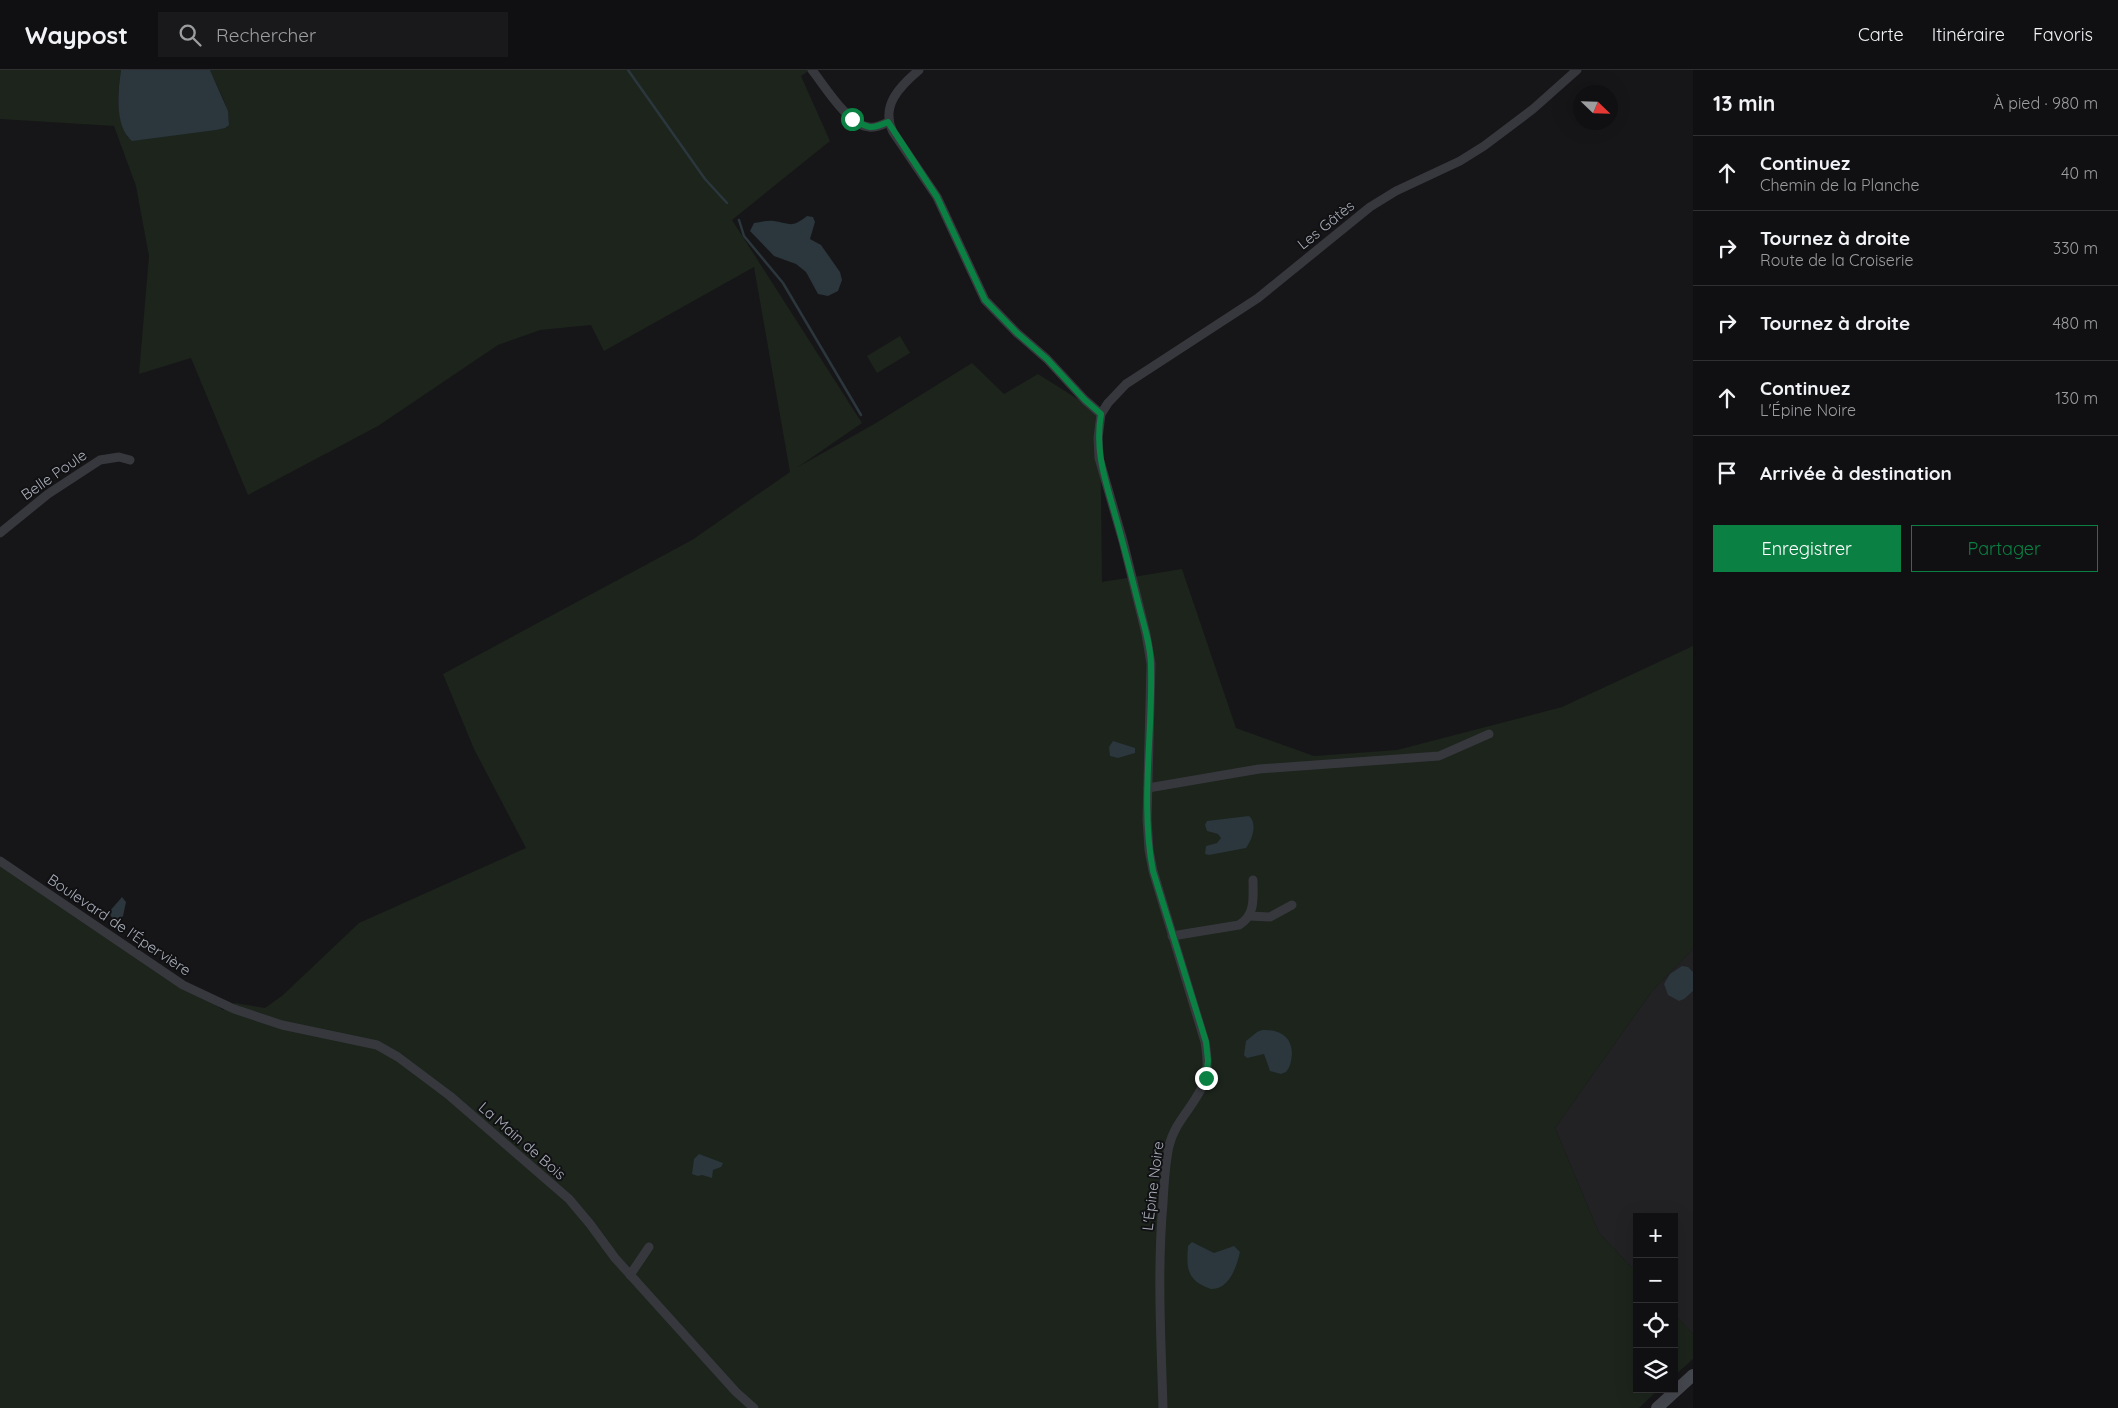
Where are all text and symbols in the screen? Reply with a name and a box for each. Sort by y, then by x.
search box [158,12,508,57]
text: Waypost [25,20,128,50]
icon: search [176,21,204,49]
text: Rechercher [216,23,316,47]
text: Carte [1858,23,1904,46]
text: Itinéraire [1932,23,2005,46]
text: Favoris [2033,23,2093,46]
north arrow [1573,85,1618,130]
text: 13 min [1713,90,1775,116]
text: À pied · 980 m [1994,93,2098,113]
route start [841,108,864,131]
text: Continuez [1760,151,1850,175]
icon: ahead [1713,159,1741,187]
text: 40 m [2061,163,2098,183]
text: Chemin de la Planche [1760,175,1920,195]
street label: Les Gâtès [1293,196,1358,253]
text: Tournez à droite [1760,226,1910,250]
icon: right [1713,234,1741,262]
text: 330 m [2053,238,2098,258]
text: Route de la Croiserie [1760,250,1914,270]
icon: right [1713,309,1741,337]
text: Tournez à droite [1760,311,1910,335]
text: 480 m [2052,313,2098,333]
text: Continuez [1760,376,1850,400]
icon: ahead [1713,384,1741,412]
text: 130 m [2055,388,2098,408]
text: L'Épine Noire [1760,400,1856,420]
street label: Belle Poule [17,445,90,504]
icon: arrive [1713,459,1741,487]
text: Arrivée à destination [1760,461,1952,485]
button: Enregistrer [1713,525,1901,572]
button: Partager [1911,525,2098,572]
street label: Boulevard de l'Épervière [44,870,195,980]
route end [1195,1067,1218,1090]
street label: La Main de Bois [475,1098,570,1184]
street label: L'Épine Noire [1138,1140,1167,1232]
map controls [1633,1213,1678,1393]
button: + [1633,1213,1678,1258]
button: − [1633,1258,1678,1303]
button: locate [1633,1303,1678,1348]
button: layers [1633,1348,1678,1393]

